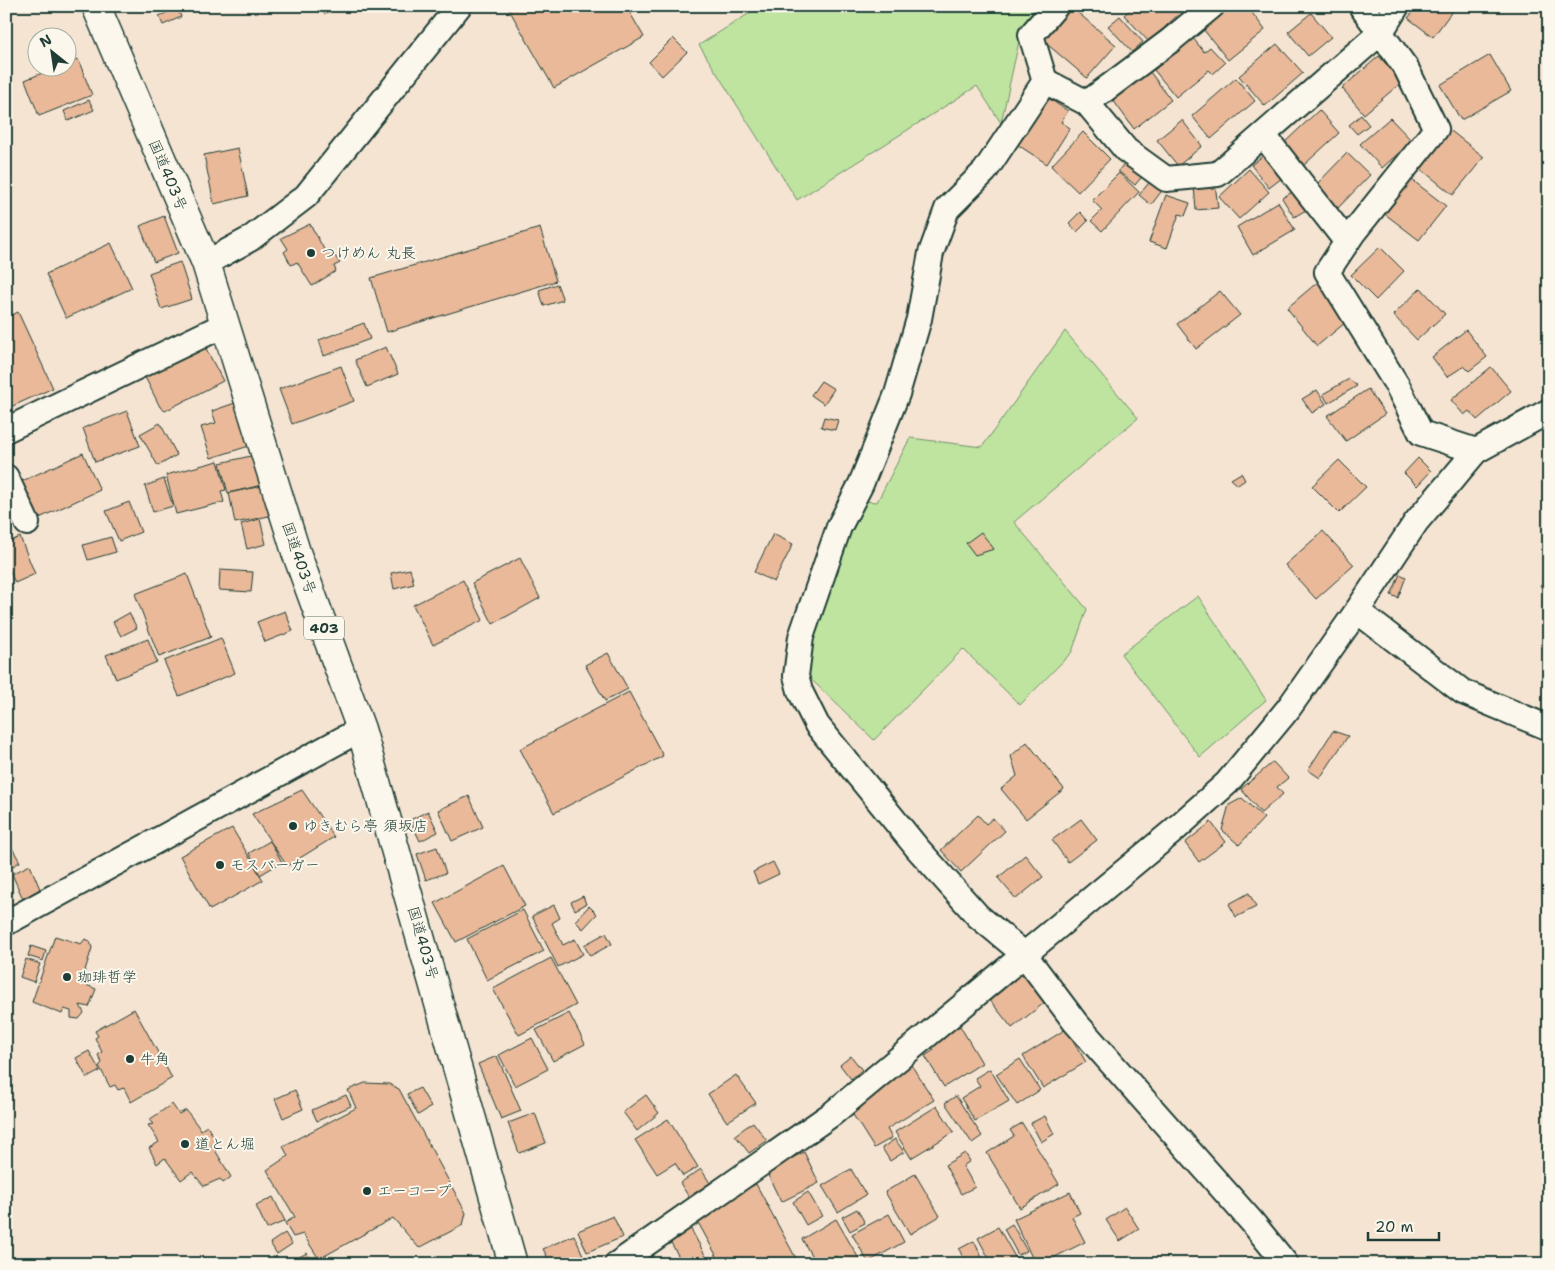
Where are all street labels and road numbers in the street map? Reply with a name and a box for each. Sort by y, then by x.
street label: 国道403号 [144,136,192,214]
street label: 国道403号 [277,519,321,597]
road number: 403 [304,616,344,640]
street label: 国道403号 [403,904,443,982]

